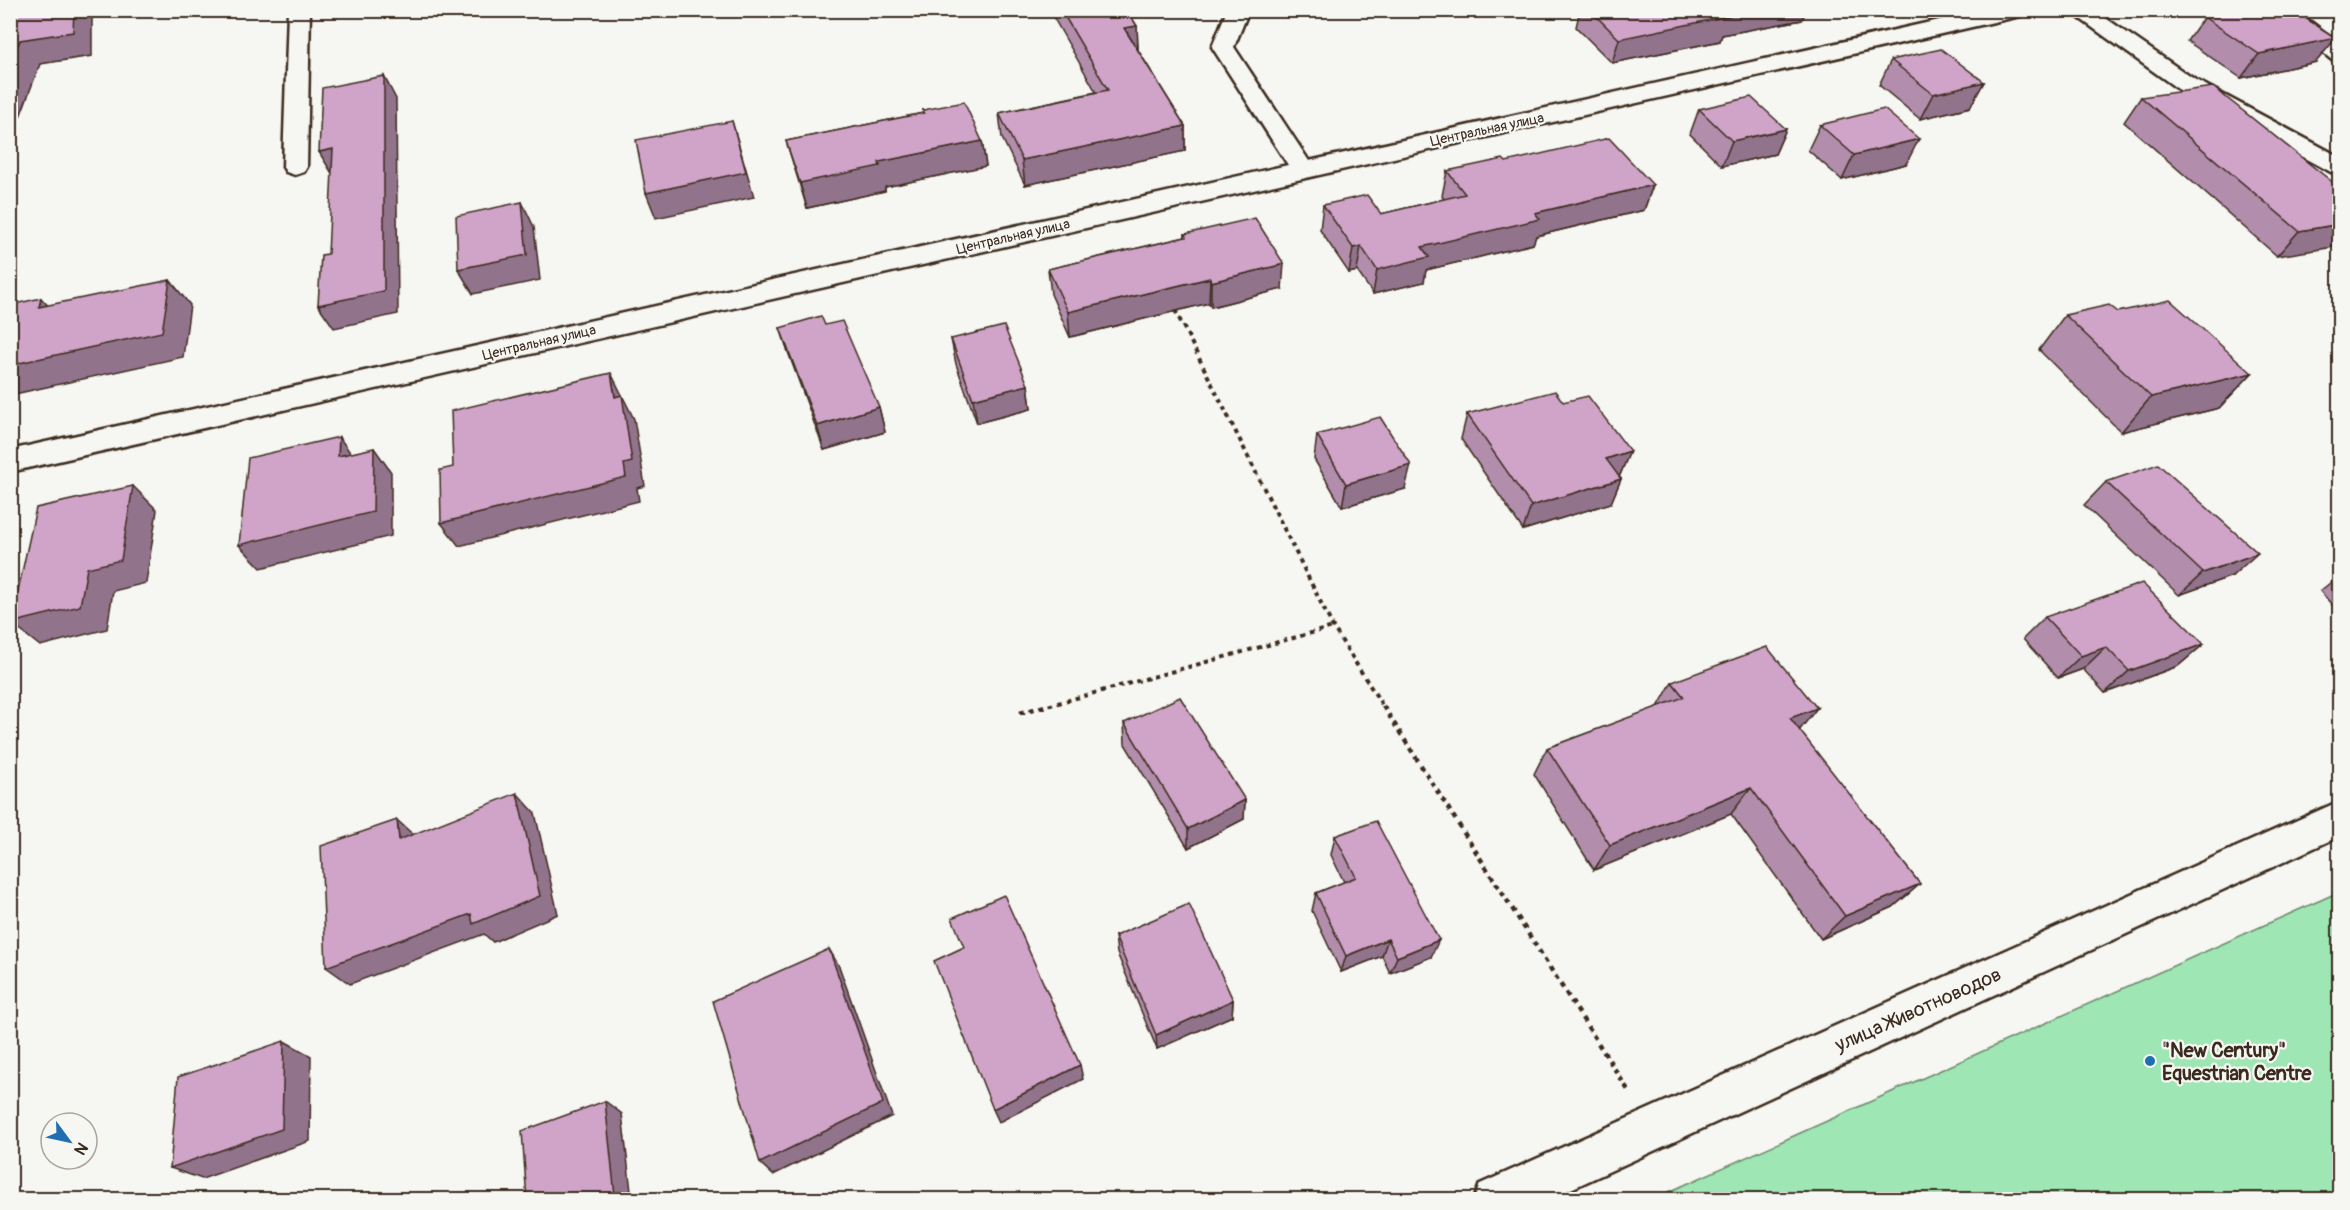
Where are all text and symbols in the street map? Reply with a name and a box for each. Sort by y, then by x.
street label: Центральная улица [1429,109,1545,150]
street label: Центральная улица [955,215,1071,258]
street label: Центральная улица [481,321,597,364]
street label: улица Животноводов [1830,962,2005,1058]
place label: "New Century" Equestrian Centre [2162,1038,2312,1086]
marker: "New Century" Equestrian Centre [2143,1054,2157,1068]
north arrow [39,1111,99,1171]
text: N [69,1139,92,1159]

